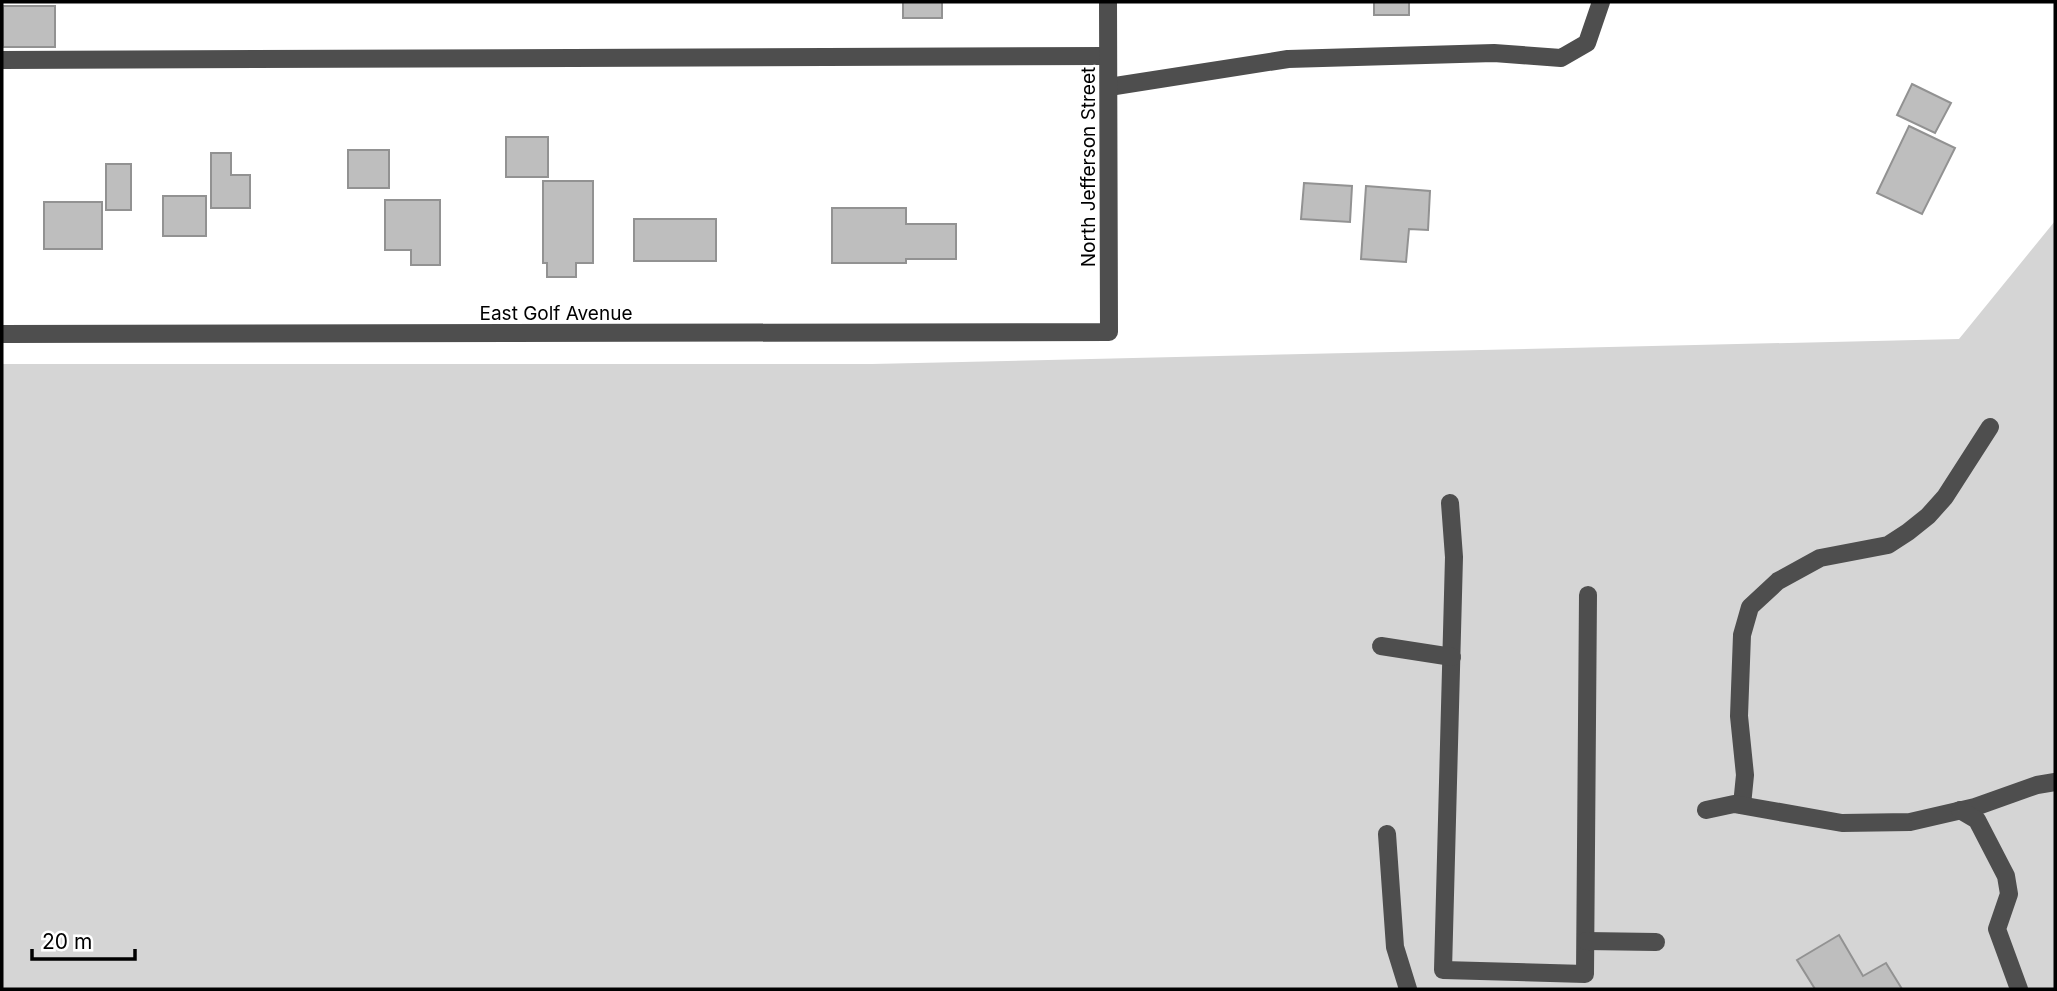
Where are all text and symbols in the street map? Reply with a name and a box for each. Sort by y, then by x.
street label: North Jefferson Street [1077,67,1100,267]
street label: East Golf Avenue [480,302,632,325]
scale bar [32,918,135,962]
text: 20 m [42,929,92,954]

